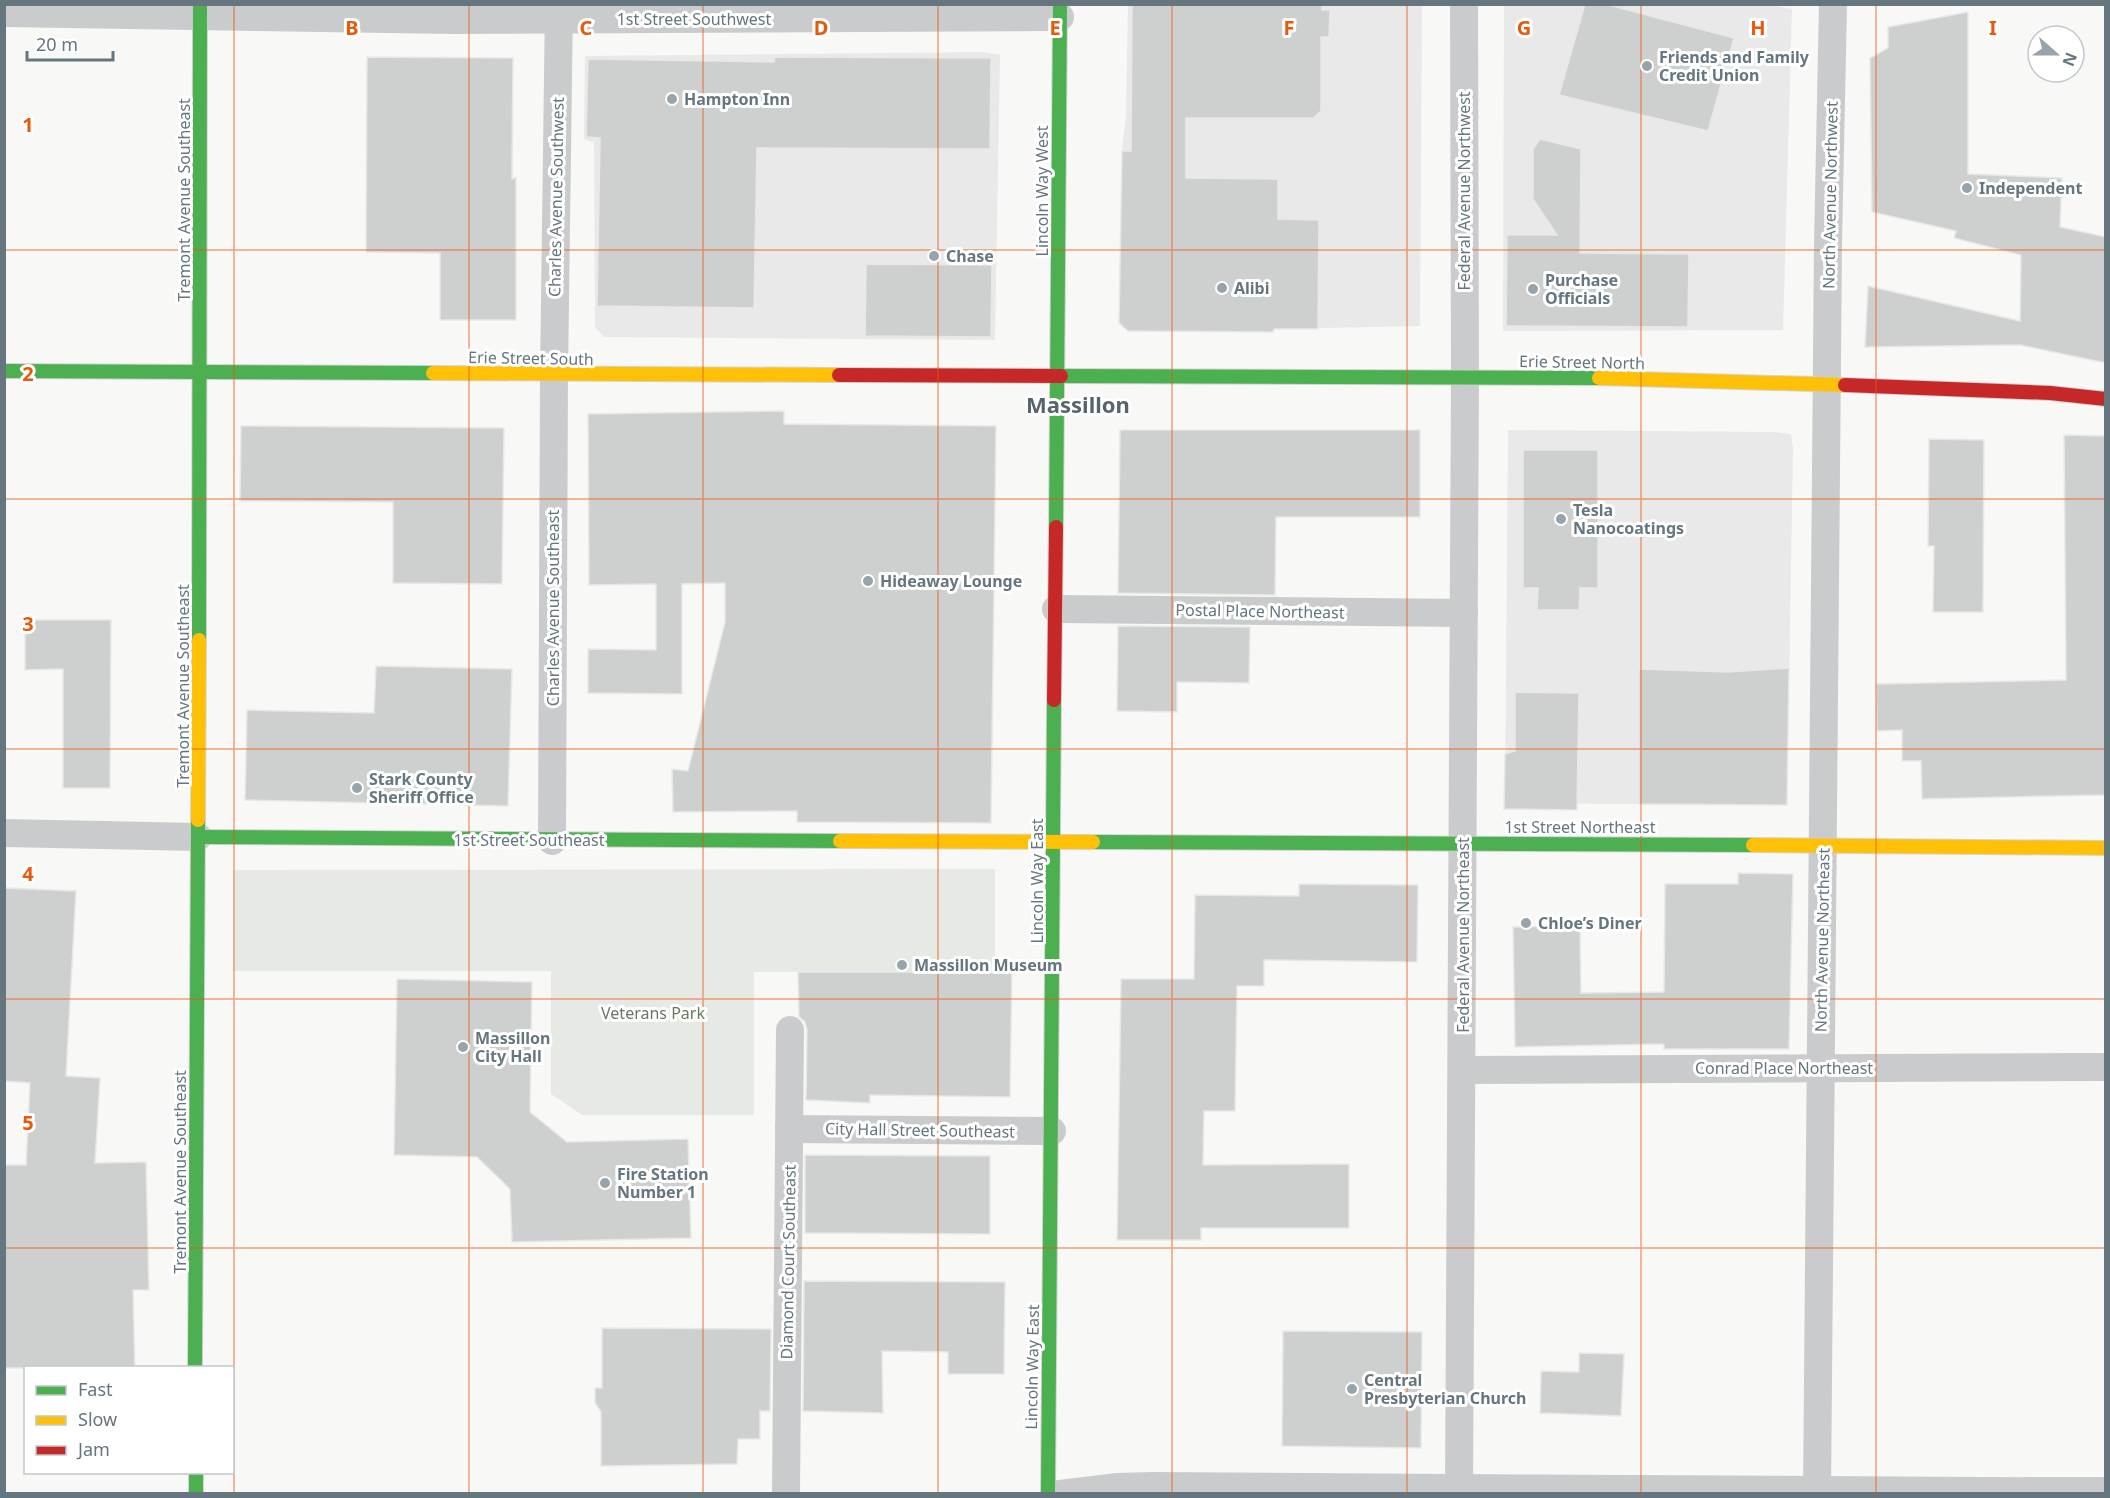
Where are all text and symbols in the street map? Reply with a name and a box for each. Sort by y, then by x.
street label: 1st Street Southwest [617,8,772,30]
text: B [345,14,359,41]
text: C [580,14,593,41]
text: D [814,14,828,41]
text: E [1049,14,1061,41]
text: F [1284,14,1294,41]
text: G [1517,14,1531,41]
text: H [1750,14,1766,41]
text: I [1989,14,1997,41]
scale bar [27,24,112,62]
north arrow [2026,24,2086,84]
text: 20 m [36,32,78,56]
place label: Friends and Family Credit Union [1659,46,1810,86]
text: N [2057,49,2083,69]
marker: Friends and Family Credit Union [1640,59,1654,73]
place label: Hampton Inn [684,88,790,110]
street label: Federal Avenue Northwest [1453,91,1475,291]
marker: Hampton Inn [665,92,679,106]
street label: Charles Avenue Southwest [543,97,569,297]
street label: Tremont Avenue Southeast [173,98,195,302]
street label: North Avenue Northwest [1817,101,1843,289]
text: 1 [22,111,34,138]
street label: Lincoln Way West [1031,125,1053,256]
place label: Independent [1979,177,2082,199]
marker: Independent [1960,181,1974,195]
place label: Chase [946,245,994,267]
marker: Chase [927,249,941,263]
place label: Purchase Officials [1545,269,1618,309]
place label: Alibi [1234,277,1270,299]
marker: Alibi [1215,281,1229,295]
marker: Purchase Officials [1526,282,1540,296]
street label: Erie Street South [468,346,594,370]
street label: Erie Street North [1519,350,1645,374]
text: 2 [22,360,34,387]
district label: Massillon [1026,389,1130,419]
place label: Tesla Nanocoatings [1573,499,1684,539]
street label: Charles Avenue Southeast [542,510,564,706]
marker: Tesla Nanocoatings [1554,512,1568,526]
place label: Hideaway Lounge [880,570,1022,592]
marker: Hideaway Lounge [861,574,875,588]
street label: Tremont Avenue Southeast [172,584,194,788]
street label: Postal Place Northeast [1175,599,1345,623]
text: 3 [22,610,34,637]
place label: Stark County Sheriff Office [369,768,474,808]
marker: Stark County Sheriff Office [350,781,364,795]
street label: 1st Street Northeast [1504,816,1656,838]
street label: Lincoln Way East [1026,818,1048,944]
street label: 1st Street Southeast [453,829,605,851]
street label: Federal Avenue Northeast [1452,837,1474,1033]
street label: North Avenue Northeast [1809,848,1835,1032]
text: 4 [22,860,34,887]
place label: Chloe’s Diner [1538,912,1642,934]
marker: Chloe’s Diner [1519,916,1533,930]
place label: Massillon Museum [914,954,1063,976]
marker: Massillon Museum [895,958,909,972]
park label: Veterans Park [601,1002,705,1024]
place label: Massillon City Hall [475,1027,550,1067]
marker: Massillon City Hall [456,1040,470,1054]
street label: Conrad Place Northeast [1695,1057,1873,1079]
street label: Tremont Avenue Southeast [169,1070,191,1274]
text: 5 [22,1109,34,1136]
street label: City Hall Street Southeast [825,1117,1015,1143]
place label: Fire Station Number 1 [617,1163,709,1203]
street label: Diamond Court Southeast [775,1164,801,1360]
marker: Fire Station Number 1 [598,1176,612,1190]
street label: Lincoln Way East [1020,1304,1044,1430]
legend [24,1366,234,1474]
place label: Central Presbyterian Church [1364,1369,1526,1409]
text: Fast [78,1377,113,1401]
marker: Central Presbyterian Church [1345,1382,1359,1396]
text: Slow [78,1407,117,1431]
text: Jam [76,1437,110,1461]

